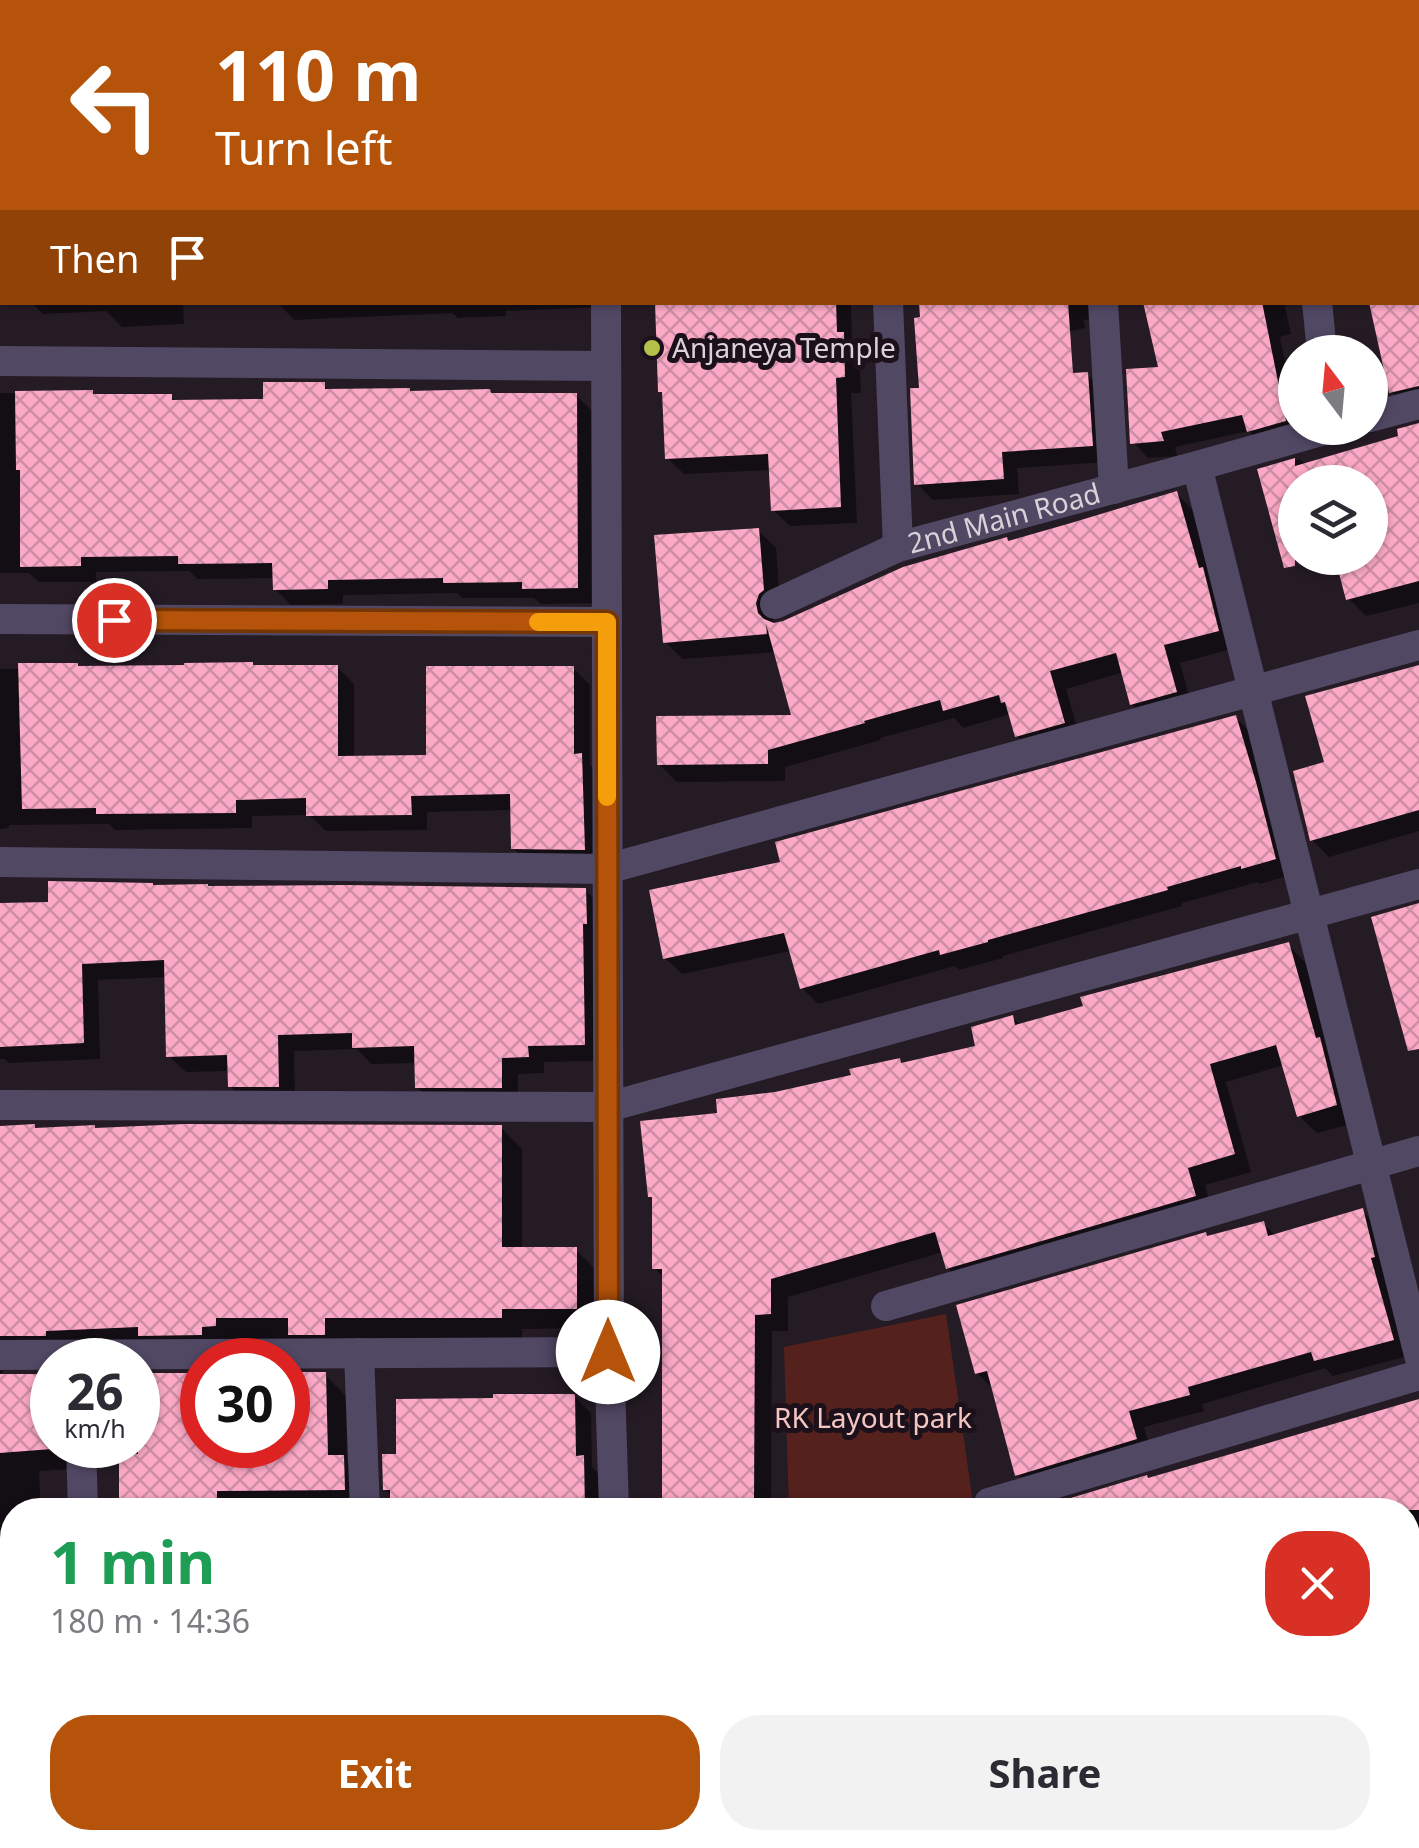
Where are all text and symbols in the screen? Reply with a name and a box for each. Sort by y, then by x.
text: 110 m [215,26,422,122]
icon: left [50,40,180,170]
text: Turn left [215,117,392,178]
icon: arrive [160,230,215,285]
text: Then [50,232,140,284]
place label: Anjaneya Temple [672,328,896,366]
north arrow [1278,335,1388,445]
map controls [1278,335,1388,575]
marker: Anjaneya Temple [641,337,663,359]
button: layers [1278,465,1388,575]
street label: 2nd Main Road [903,473,1104,562]
pin [72,578,157,663]
icon: arrive [87,593,142,648]
position arrow [556,1300,660,1404]
speed limit sign: 30 [180,1338,310,1468]
text: 26 [66,1357,124,1425]
park label: RK Layout park [774,1398,972,1436]
text: km/h [64,1411,126,1445]
text: 1 min [50,1520,215,1602]
button: close [1265,1531,1370,1636]
text: 180 m · 14:36 [50,1599,250,1642]
button: Exit [50,1715,700,1830]
button: Share [720,1715,1370,1830]

